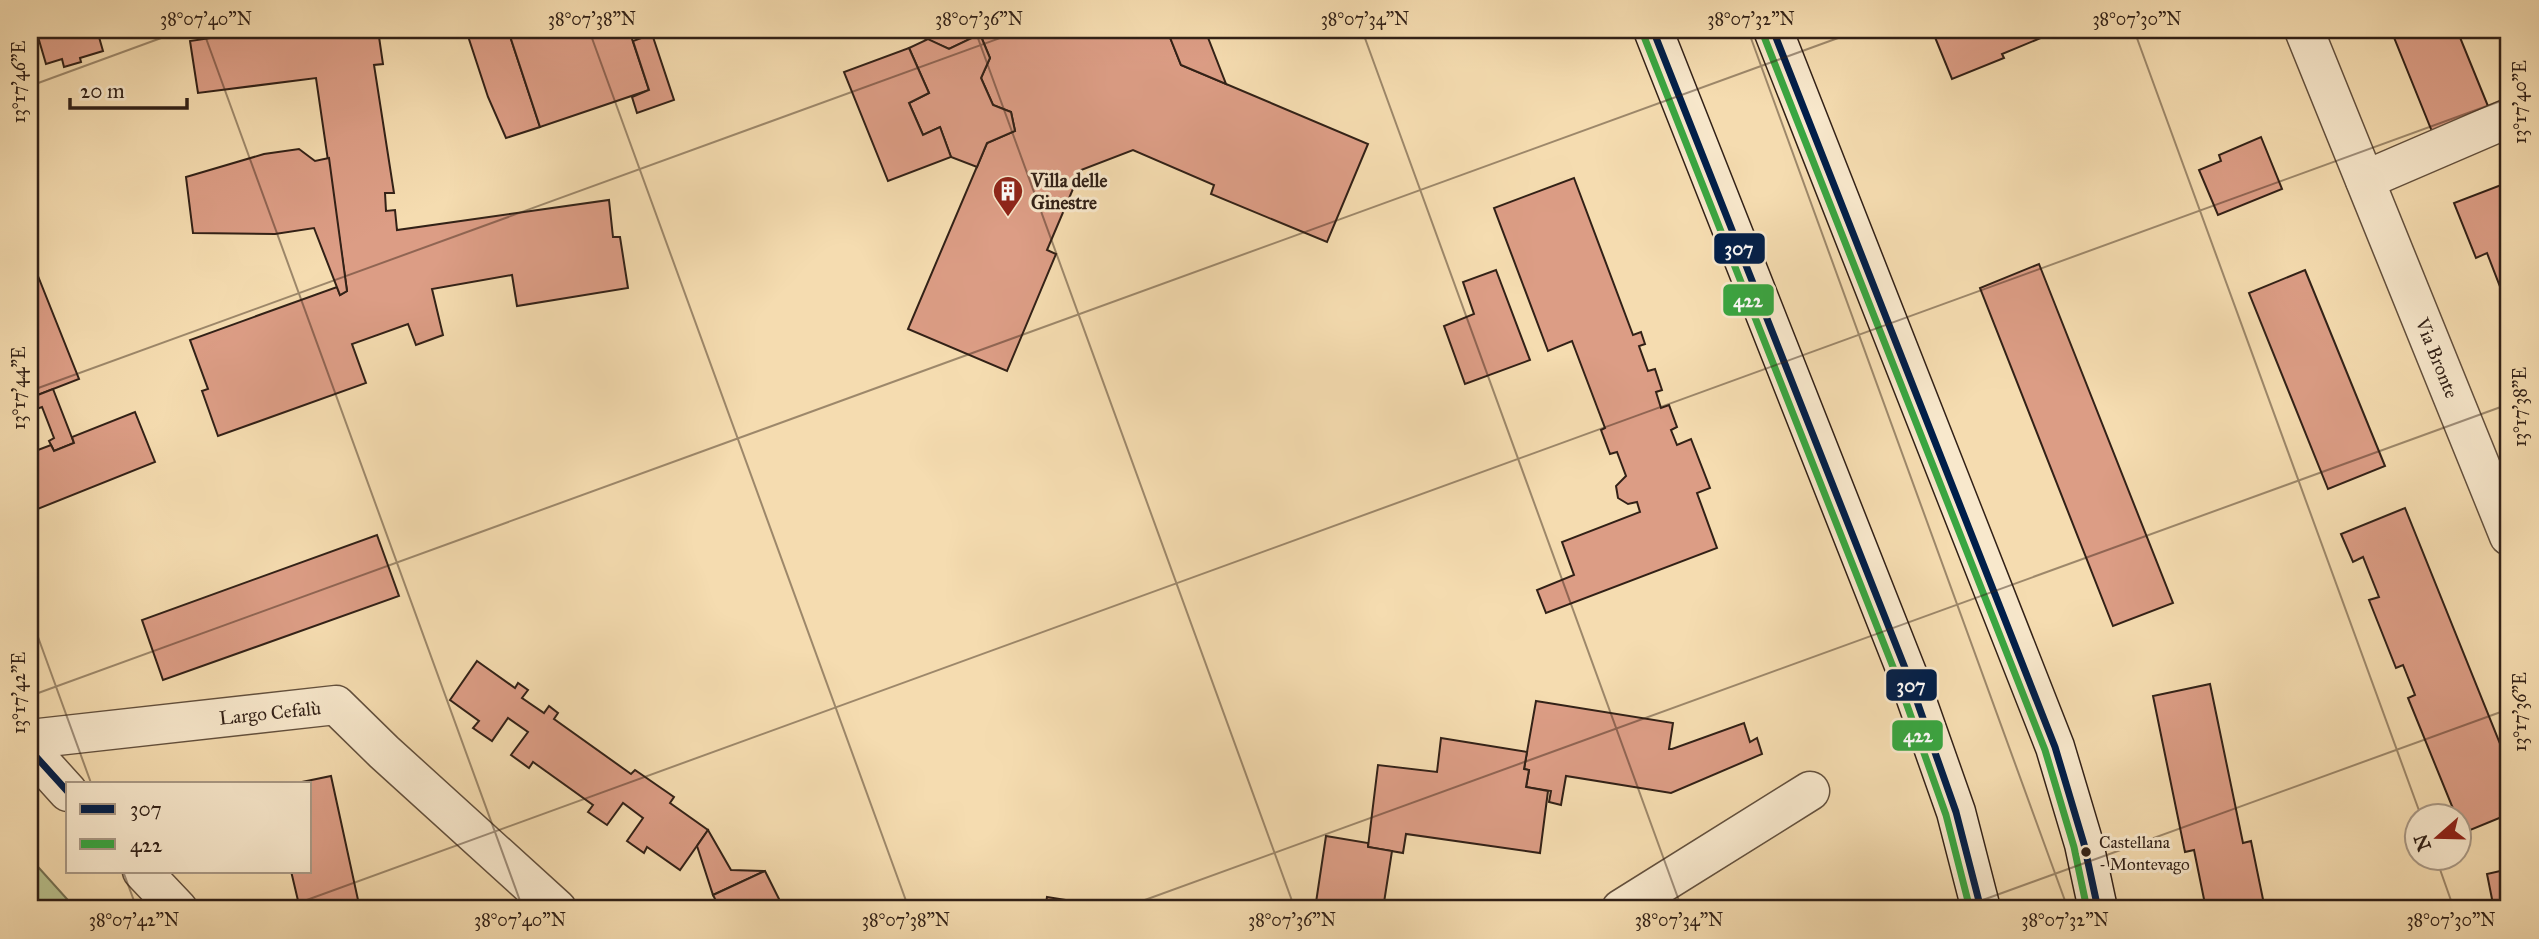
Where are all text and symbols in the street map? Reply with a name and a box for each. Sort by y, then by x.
text: 38°07'40"N [160,8,252,30]
text: 38°07'38"N [548,8,636,30]
text: 38°07'36"N [935,8,1023,30]
text: 38°07'34"N [1321,8,1409,30]
text: 38°07'32"N [1707,8,1795,30]
text: 38°07'30"N [2092,8,2182,30]
text: 13°17'46"E [8,41,30,123]
text: 13°17'40"E [2509,60,2531,144]
scale bar [70,66,187,110]
text: 20 m [80,78,125,104]
place label: Villa delle Ginestre [1030,169,1107,214]
building icon: Villa delle Ginestre [991,174,1025,218]
line badge: 307 [1713,232,1766,265]
text: 307 [1725,237,1753,261]
line badge: 422 [1722,283,1775,317]
text: 422 [1733,289,1763,313]
street label: Via Bronte [2410,314,2464,402]
text: 13°17'44"E [8,346,30,430]
text: 13°17'38"E [2509,367,2531,447]
text: 13°17'42"E [8,652,30,734]
line badge: 307 [1885,668,1938,702]
text: 13°17'36"E [2509,672,2531,752]
text: 307 [1897,674,1925,698]
street label: Largo Cefalù [218,696,322,731]
line badge: 422 [1891,719,1944,752]
text: 422 [1903,724,1933,748]
legend [66,782,312,872]
text: 307 [130,796,162,822]
north arrow [2402,802,2472,872]
text: N [2409,831,2436,854]
text: 422 [130,832,163,858]
place label: Castellana - Montevago [2099,832,2190,875]
marker: Castellana - Montevago [2079,845,2093,859]
text: 38°07'42"N [89,909,179,931]
text: 38°07'40"N [474,909,566,931]
text: 38°07'38"N [862,909,950,931]
text: 38°07'36"N [1248,909,1336,931]
text: 38°07'34"N [1635,909,1723,931]
text: 38°07'32"N [2021,909,2109,931]
text: 38°07'30"N [2406,909,2496,931]

